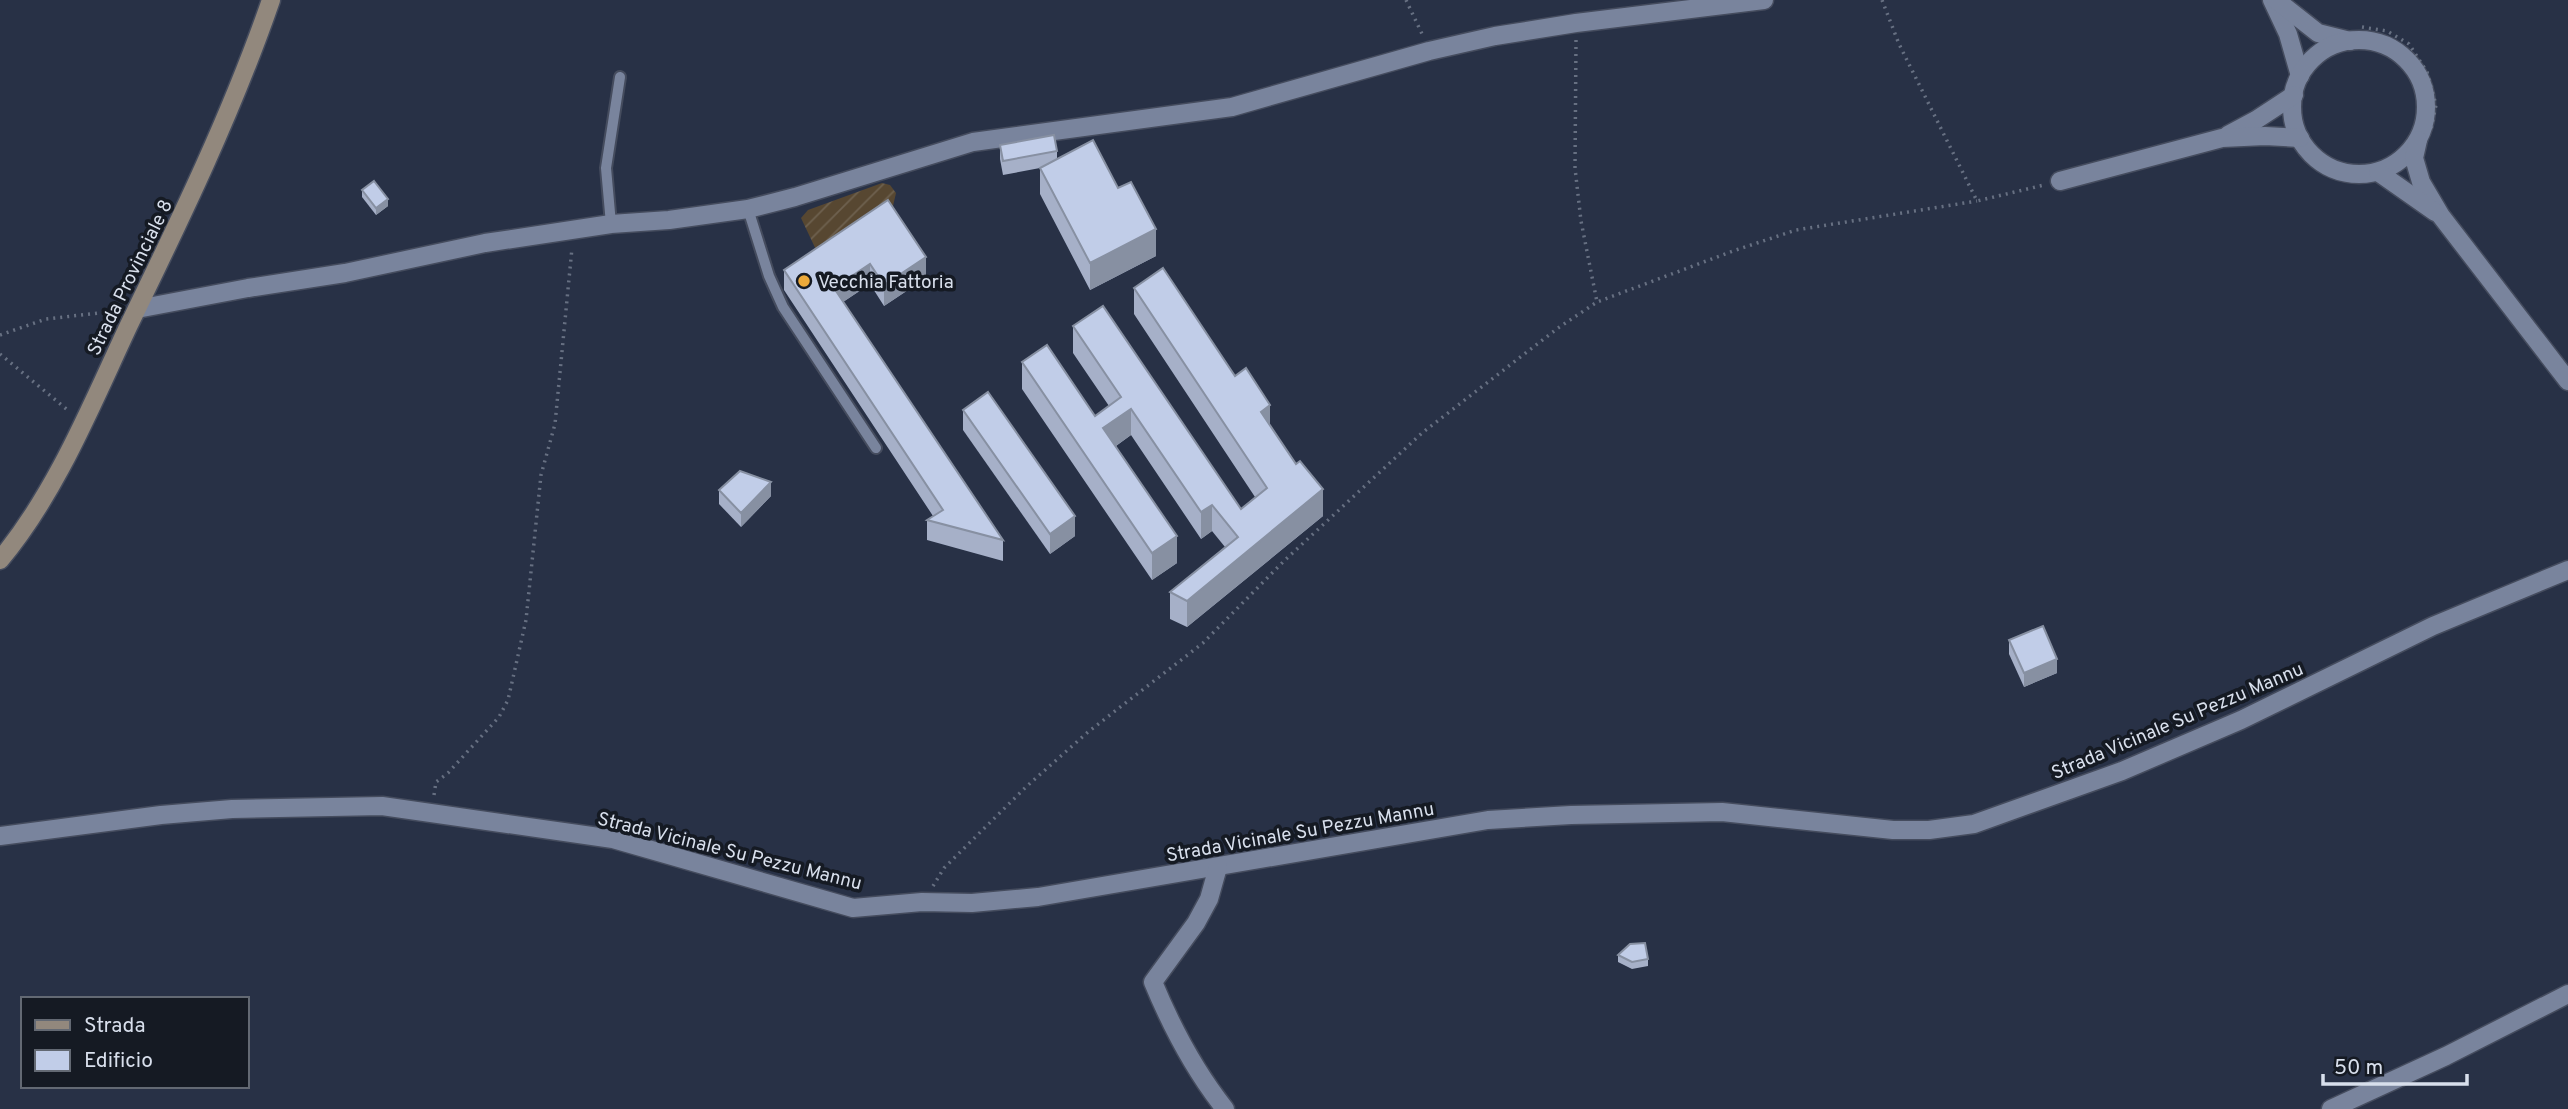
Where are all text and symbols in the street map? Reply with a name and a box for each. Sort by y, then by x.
street label: Strada Provinciale 8 [83,196,179,360]
place label: Vecchia Fattoria [818,271,954,295]
marker: Vecchia Fattoria [796,273,812,289]
street label: Strada Vicinale Su Pezzu Mannu [2048,658,2307,786]
street label: Strada Vicinale Su Pezzu Mannu [1165,798,1436,868]
street label: Strada Vicinale Su Pezzu Mannu [595,807,864,896]
legend [21,997,248,1088]
text: Strada [84,1013,145,1040]
scale bar [2323,1042,2466,1086]
text: Edificio [84,1048,153,1075]
text: 50 m [2334,1055,2383,1082]

